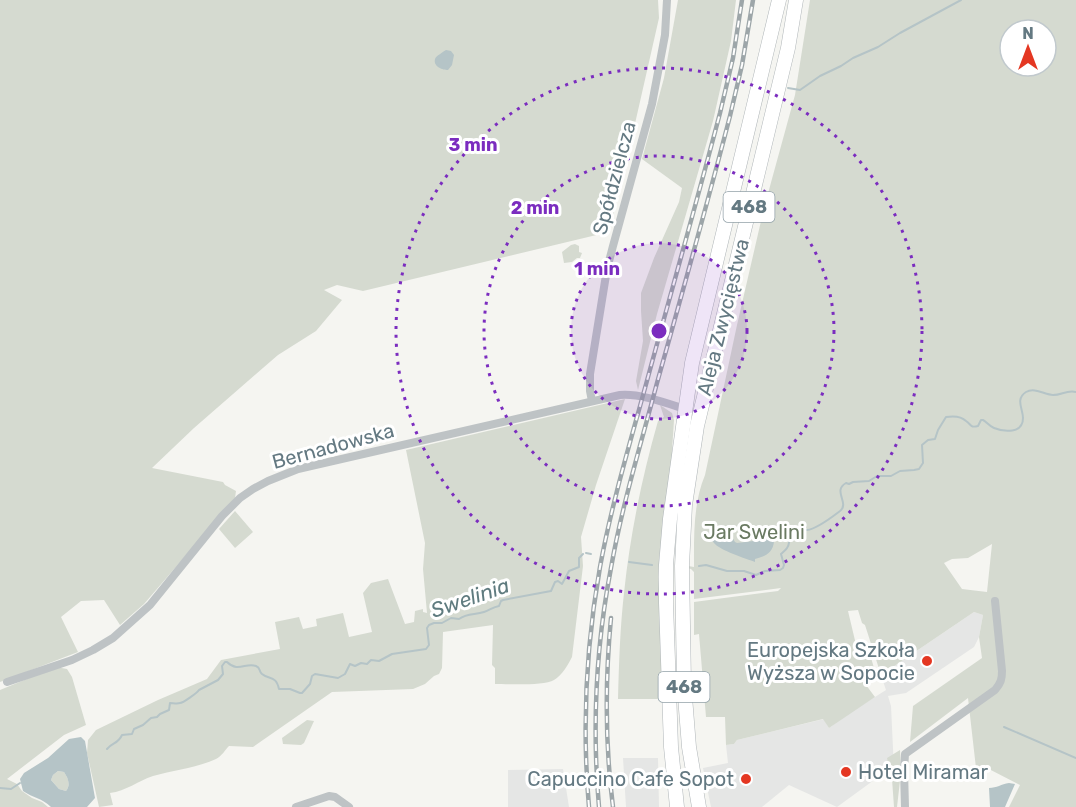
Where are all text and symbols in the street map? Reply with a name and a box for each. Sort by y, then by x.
north arrow [998,18,1058,78]
text: N [1022,24,1034,43]
street label: Spółdzielcza [587,119,641,237]
text: 3 min [449,134,497,156]
road number: 468 [724,192,774,222]
text: 2 min [511,197,559,219]
street label: Aleja Zwycięstwa [692,236,754,398]
text: 1 min [574,258,620,280]
centre of rings [649,321,669,341]
street label: Bernadowska [269,418,397,474]
park label: Jar Swelini [703,520,805,544]
water label: Swelinia [427,572,513,623]
place label: Europejska Szkoła Wyższa w Sopocie [747,638,915,685]
marker: Europejska Szkoła Wyższa w Sopocie [920,654,934,668]
road number: 468 [658,672,710,702]
place label: Hotel Miramar [858,760,988,784]
marker: Hotel Miramar [839,765,853,779]
place label: Capuccino Cafe Sopot [527,767,734,791]
marker: Capuccino Cafe Sopot [739,772,753,786]

